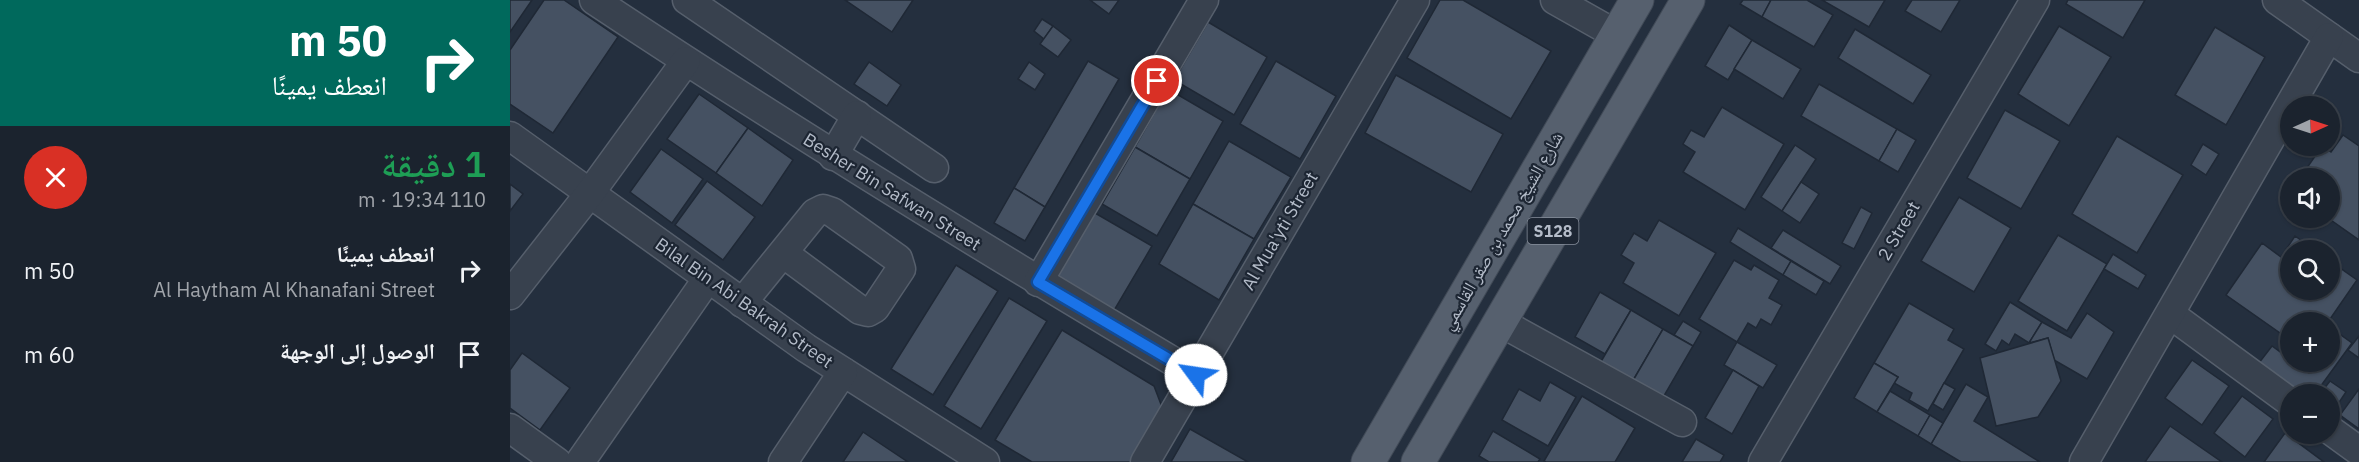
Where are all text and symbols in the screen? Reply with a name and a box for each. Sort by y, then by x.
text: 50 m [289,13,387,68]
icon: right [408,24,486,102]
pin [1131,55,1182,106]
icon: arrive [1140,64,1173,97]
text: انعطف يمينًا [272,67,387,102]
north arrow [2280,96,2340,156]
map controls [2280,96,2340,444]
street label: Besher Bin Safwan Street [799,127,985,256]
street label: شارع الشيخ محمد بن صقر القاسمي [1435,127,1571,336]
text: 1 دقيقة [381,140,486,187]
button: close [24,146,87,209]
street label: Al Mua'yti Street [1236,167,1323,294]
button: sound [2280,168,2340,228]
text: 110 m · 19:34 [358,186,486,213]
street label: 2 Street [1873,197,1925,264]
road number: S128 [1528,218,1578,244]
street label: Bilal Bin Abi Bakrah Street [651,232,838,373]
text: انعطف يمينًا [337,239,435,268]
button: search [2280,240,2340,300]
icon: right [453,254,486,287]
text: 50 m [24,256,75,285]
text: Al Haytham Al Khanafani Street [153,276,435,303]
button: + [2280,312,2340,372]
text: الوصول إلى الوجهة [280,336,435,365]
icon: arrive [453,338,486,371]
text: 60 m [24,340,75,369]
position arrow [1164,343,1228,407]
button: − [2280,384,2340,444]

